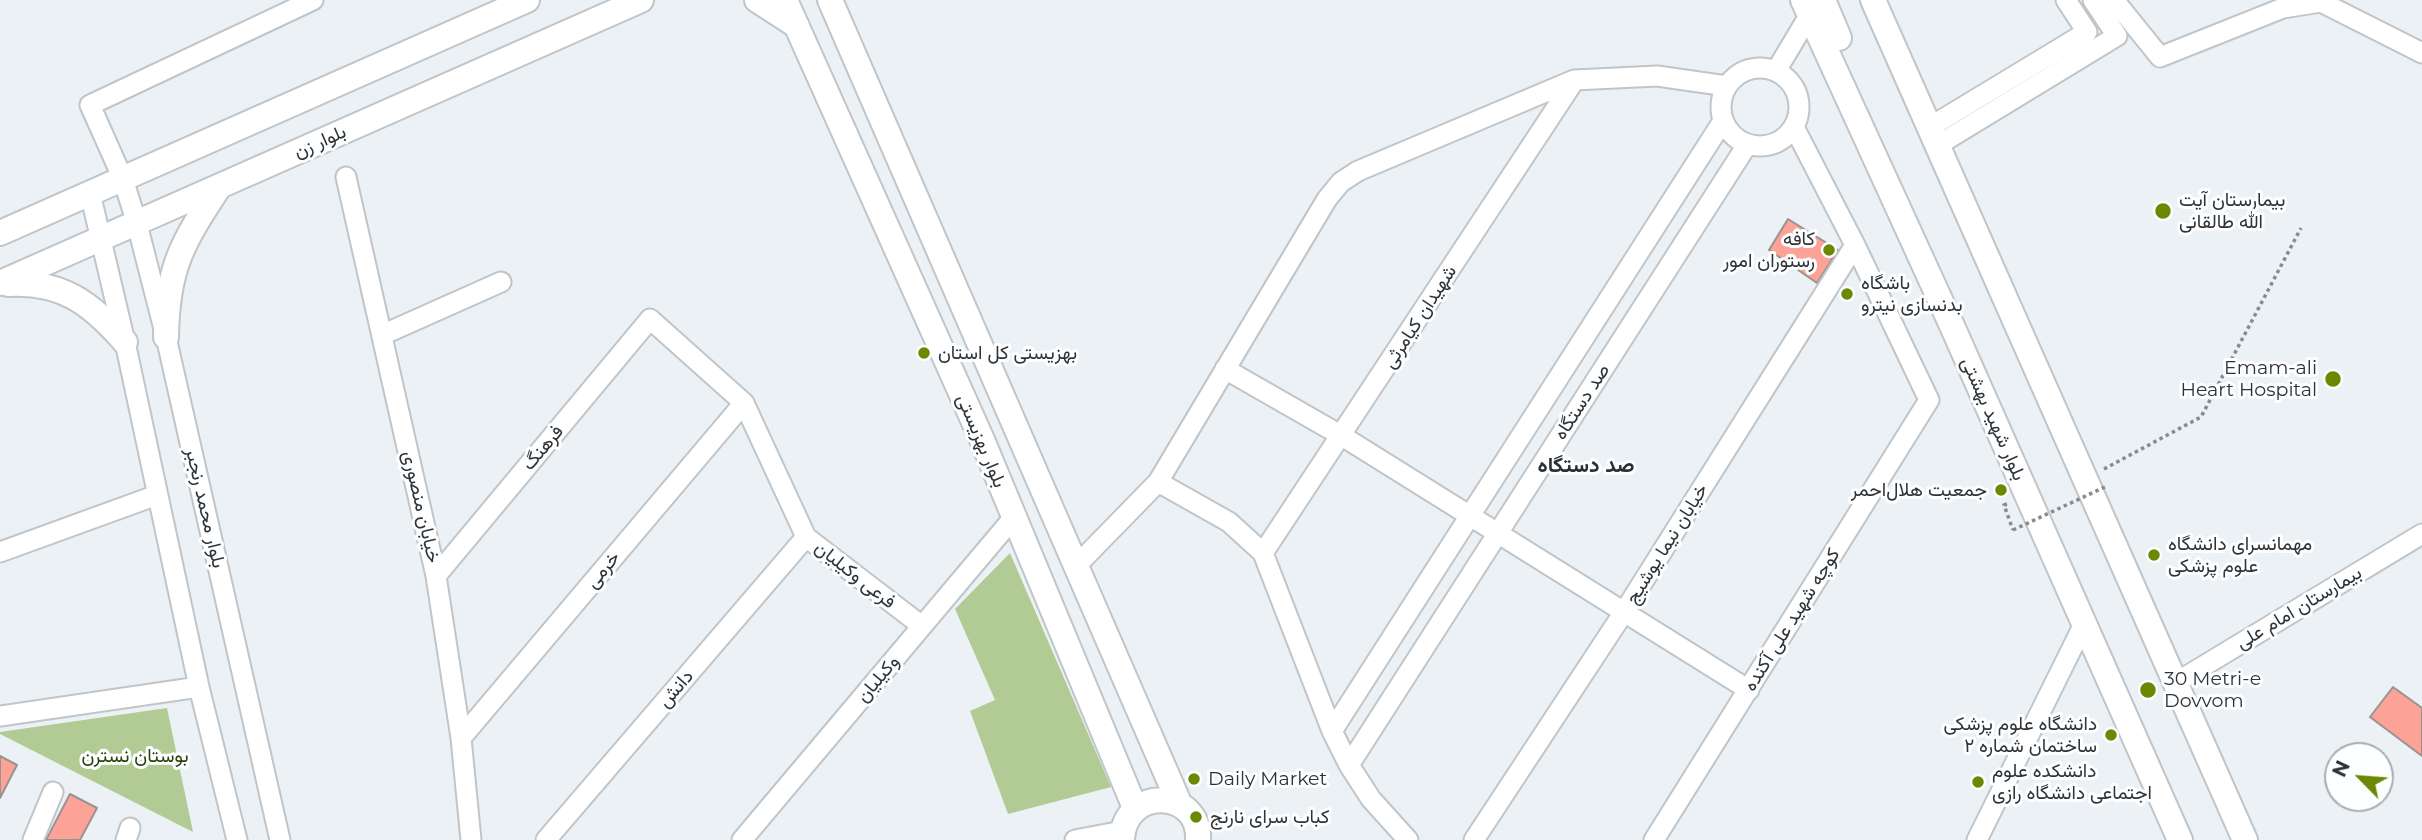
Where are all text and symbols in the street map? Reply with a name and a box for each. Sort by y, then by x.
street label: بلوار زن [290,120,350,164]
place label: بیمارستان آیت الله طالقانی [2179,189,2285,233]
marker: بیمارستان آیت الله طالقانی [2153,201,2173,221]
place label: کافه رستوران امور [1723,228,1815,272]
marker: کافه رستوران امور [1821,242,1837,258]
street label: شهیدان کیامرثی [1378,261,1462,373]
place label: باشگاه بدنسازی نیترو [1861,272,1963,316]
marker: باشگاه بدنسازی نیترو [1839,286,1855,302]
place label: بهزیستی کل استان [938,342,1077,364]
marker: بهزیستی کل استان [916,345,932,361]
street label: بلوار شهید بهشتی [1956,354,2030,484]
place label: Emam-ali Heart Hospital [2180,357,2317,401]
street label: صد دستگاه [1549,360,1615,444]
marker: Emam-ali Heart Hospital [2323,369,2343,389]
street label: بلوار بهزیستی [951,391,1011,491]
street label: فرهنگ [518,421,568,475]
street label: بلوار محمد رنجبر [180,446,230,570]
street label: خیابان منصوری [397,449,445,565]
district label: صد دستگاه [1537,453,1635,479]
place label: جمعیت هلال‌احمر [1851,479,1987,501]
street label: خیابان نیما یوشیج [1621,480,1713,608]
marker: جمعیت هلال‌احمر [1993,482,2009,498]
place label: مهمانسرای دانشگاه علوم پزشکی [2168,533,2312,577]
street label: فرعی وکیلیان [810,536,900,614]
street label: کوچه شهید علی آکنده [1739,544,1845,696]
street label: خرمی [581,547,625,593]
marker: مهمانسرای دانشگاه علوم پزشکی [2146,547,2162,563]
street label: بیمارستان امام علی [2232,562,2366,654]
street label: وکیلیان [852,651,904,707]
street label: دانش [653,666,699,712]
place label: 30 Metri-e Dovvom [2164,668,2261,712]
marker: 30 Metri-e Dovvom [2138,680,2158,700]
place label: دانشگاه علوم پزشکی ساختمان شماره ۲ [1943,713,2097,757]
marker: دانشگاه علوم پزشکی ساختمان شماره ۲ [2103,727,2119,743]
north arrow [2324,742,2394,812]
park label: بوستان نسترن [81,745,189,767]
text: N [2328,757,2355,781]
place label: دانشکده علوم اجتماعی دانشگاه رازی [1992,760,2152,804]
place label: Daily Market [1208,768,1327,790]
marker: Daily Market [1186,771,1202,787]
marker: دانشکده علوم اجتماعی دانشگاه رازی [1970,774,1986,790]
place label: کباب سرای نارنج [1210,806,1329,828]
marker: کباب سرای نارنج [1188,809,1204,825]

